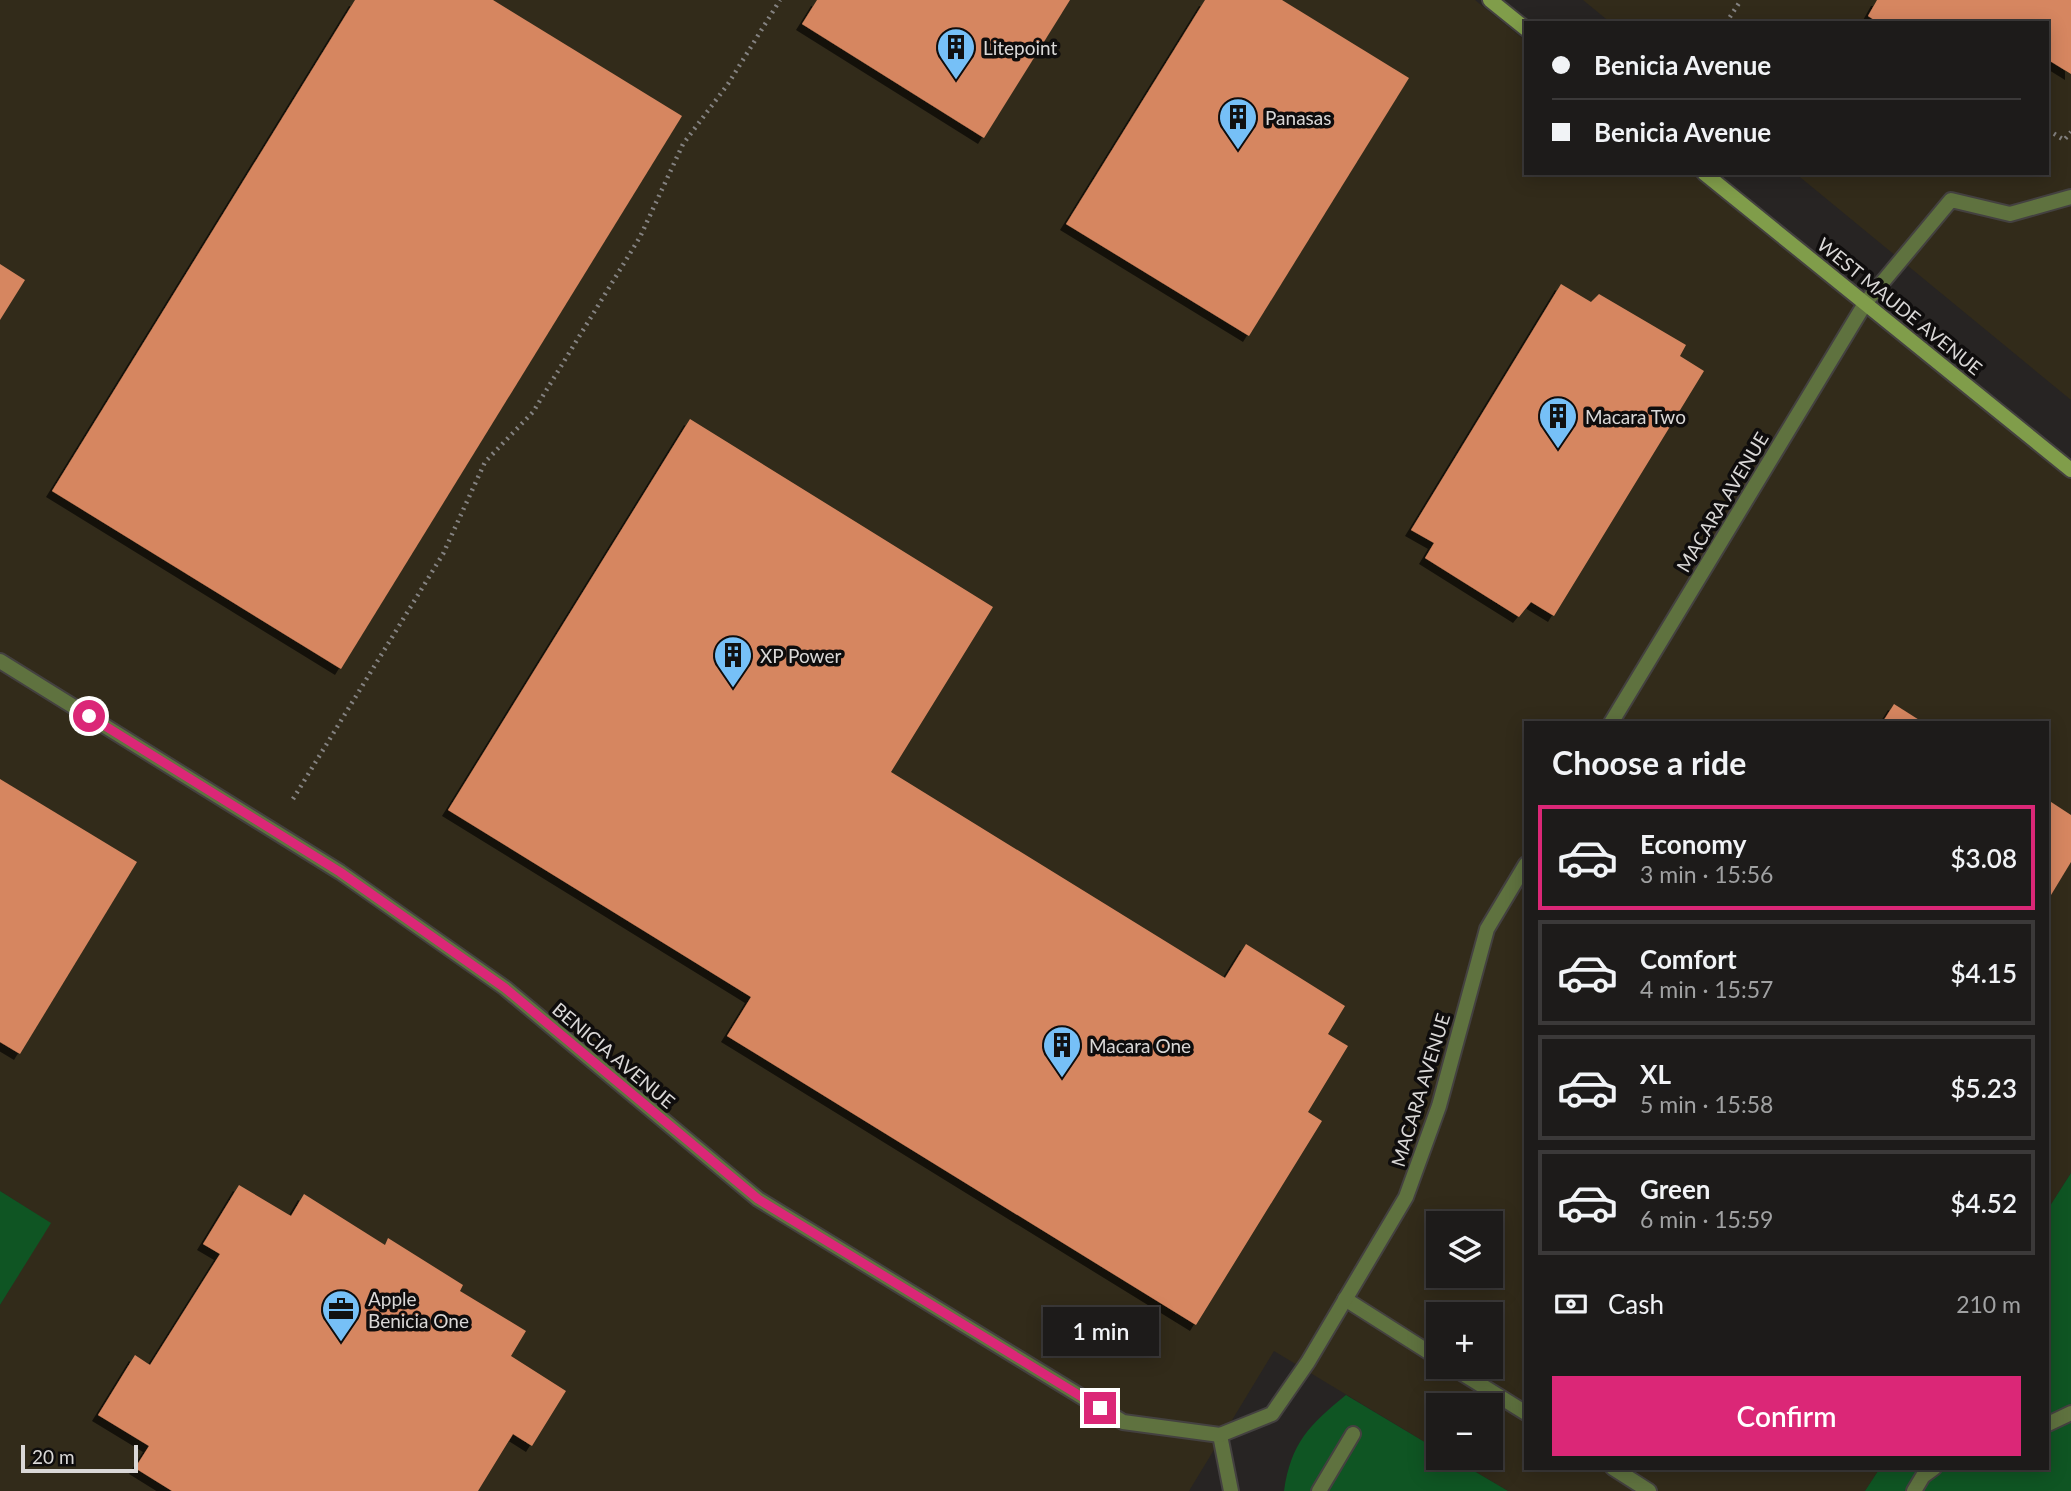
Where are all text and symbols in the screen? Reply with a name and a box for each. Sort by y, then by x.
building icon: Litepoint [935,26,977,81]
place label: Litepoint [983,36,1058,59]
text: Benicia Avenue [1594,49,1771,81]
building icon: Panasas [1217,96,1259,151]
place label: Panasas [1265,106,1332,129]
text: Benicia Avenue [1594,116,1771,148]
street label: WEST MAUDE AVENUE [1813,232,1987,380]
building icon: Macara Two [1537,395,1579,450]
place label: Macara Two [1585,405,1686,428]
street label: MACARA AVENUE [1671,428,1773,576]
building icon: XP Power [712,634,754,689]
place label: XP Power [760,644,841,667]
route start [73,700,105,732]
text: Choose a ride [1552,743,1746,782]
icon: car [1556,826,1619,889]
text: Economy [1640,828,1746,860]
text: $3.08 [1951,842,2017,874]
text: 3 min · 15:56 [1640,860,1773,888]
icon: car [1556,941,1619,1004]
text: Comfort [1640,943,1737,975]
text: $4.15 [1951,957,2017,989]
text: 4 min · 15:57 [1640,975,1773,1003]
street label: BENICIA AVENUE [548,997,680,1113]
street label: MACARA AVENUE [1386,1010,1454,1169]
building icon: Macara One [1041,1024,1083,1079]
place label: Macara One [1089,1034,1191,1057]
icon: car [1556,1056,1619,1119]
text: XL [1640,1058,1671,1090]
text: $5.23 [1951,1072,2017,1104]
text: 5 min · 15:58 [1640,1090,1773,1118]
icon: car [1556,1171,1619,1234]
text: Green [1640,1173,1710,1205]
text: $4.52 [1951,1187,2017,1219]
text: 6 min · 15:59 [1640,1205,1773,1233]
map controls [1426,1211,1503,1470]
button: layers [1426,1211,1503,1288]
icon: cash [1552,1285,1590,1323]
place label: Apple Benicia One [368,1287,469,1332]
office icon: Apple Benicia One [320,1288,362,1343]
text: Cash [1608,1288,1664,1320]
text: 210 m [1956,1290,2021,1318]
button: + [1426,1302,1503,1379]
callout: 1 min [1042,1306,1158,1356]
text: 1 min [1073,1317,1129,1345]
button: Confirm [1552,1376,2021,1456]
route end [1084,1392,1116,1424]
button: − [1426,1393,1503,1470]
scale bar [21,1442,138,1474]
text: 20 m [32,1445,75,1468]

